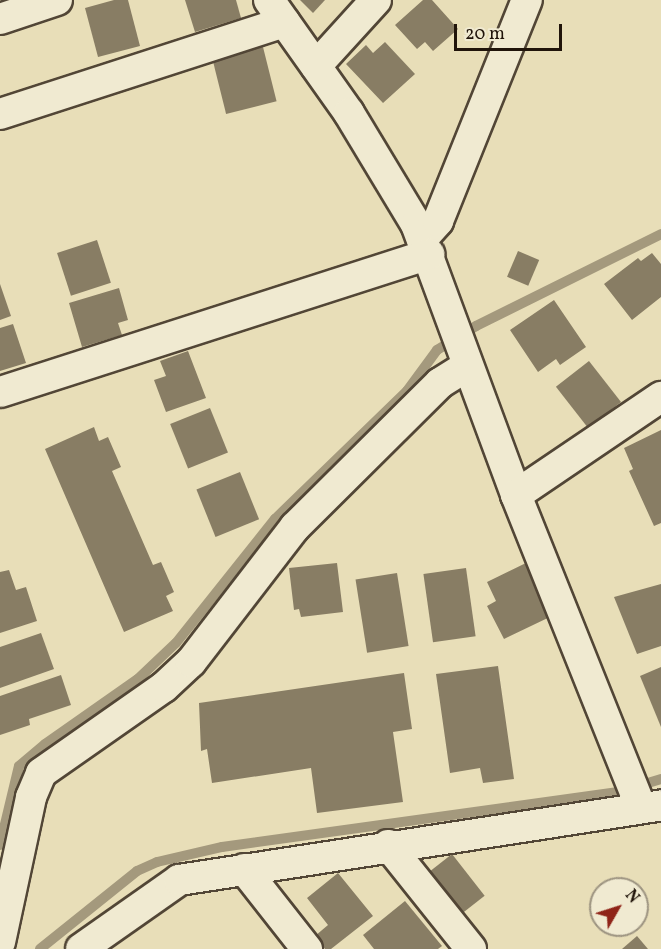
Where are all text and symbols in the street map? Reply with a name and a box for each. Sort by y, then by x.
scale bar [457,12,565,50]
text: 20 m [465,22,505,47]
north arrow [589,877,649,937]
text: N [619,885,644,908]

